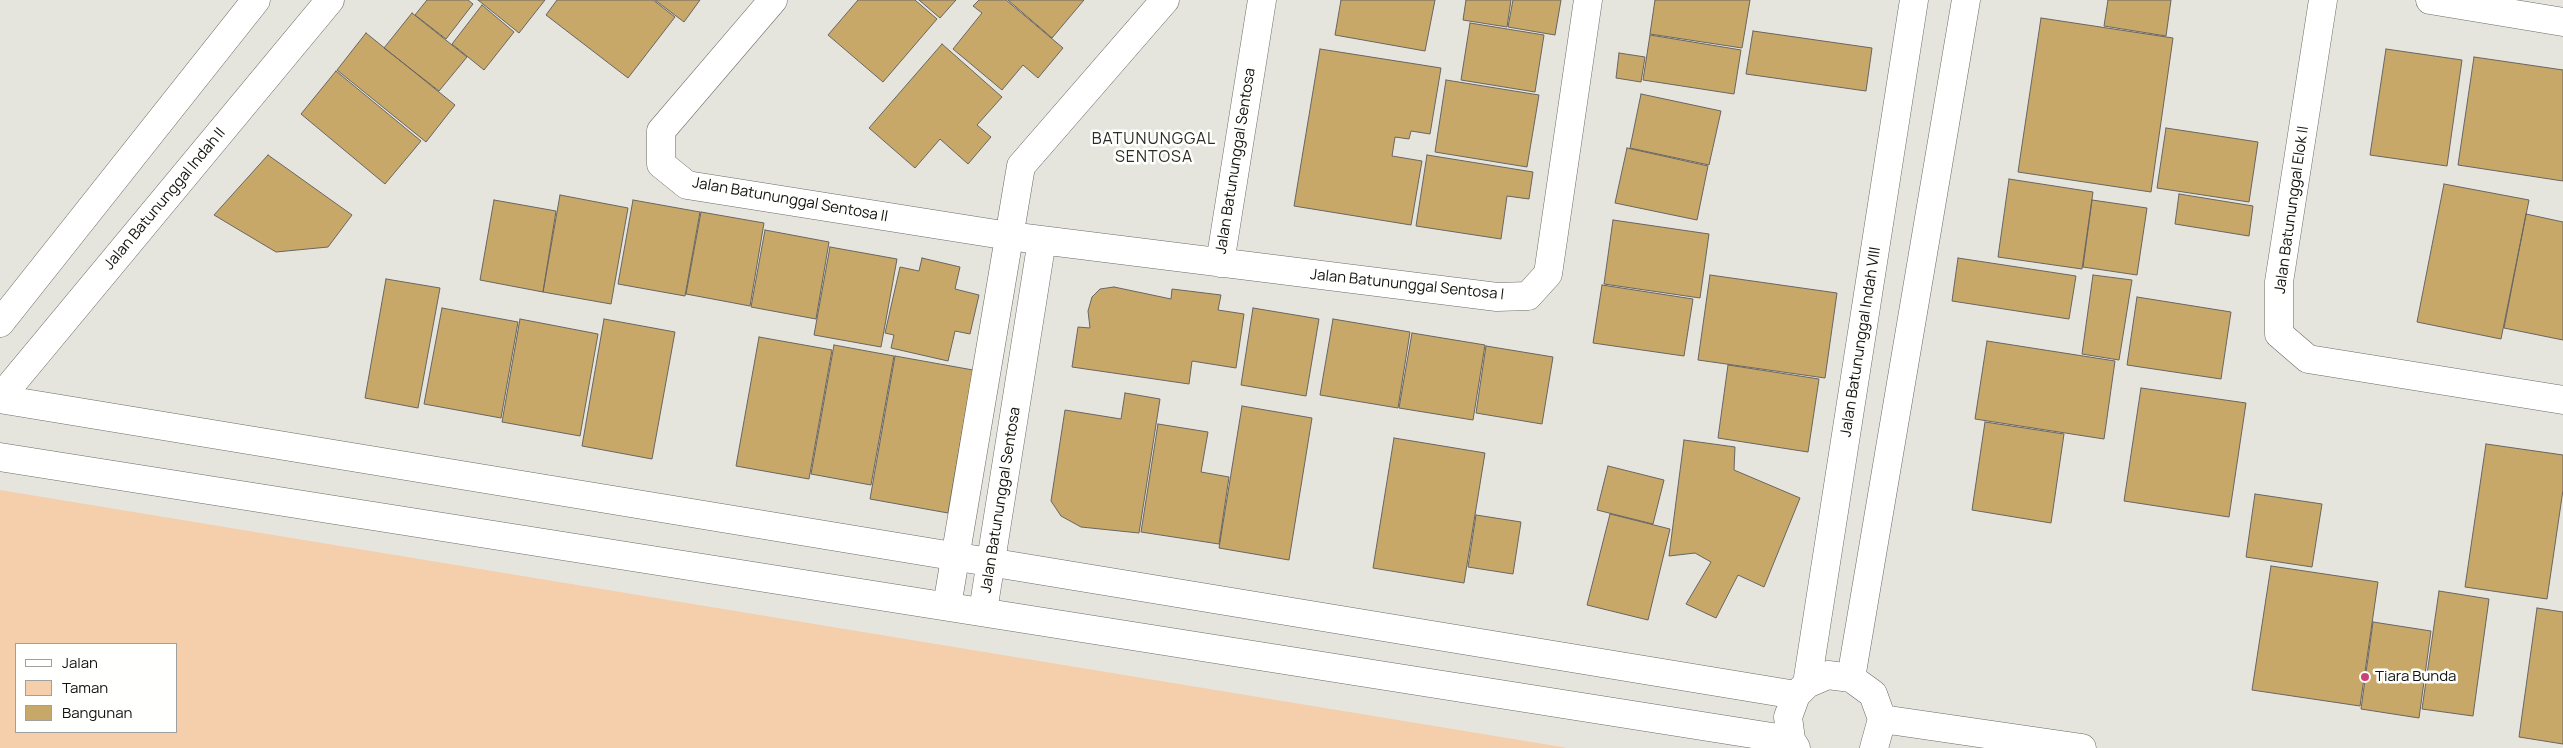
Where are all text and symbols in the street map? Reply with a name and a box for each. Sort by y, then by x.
street label: Jalan Batununggal Sentosa [1212,67,1260,255]
street label: Jalan Batununggal Indah II [100,125,230,273]
street label: Jalan Batununggal Elok II [2271,125,2313,295]
district label: BATUNUNGGAL SENTOSA [1090,130,1218,168]
street label: Jalan Batununggal Sentosa II [691,174,889,226]
street label: Jalan Batununggal Indah VIII [1837,246,1885,438]
street label: Jalan Batununggal Sentosa I [1309,266,1505,304]
street label: Jalan Batununggal Sentosa [977,406,1025,594]
legend [15,643,178,733]
text: Jalan [62,652,98,673]
place label: Tiara Bunda [2375,668,2456,686]
marker: Tiara Bunda [2359,671,2371,683]
text: Taman [62,677,108,698]
text: Bangunan [62,702,132,723]

